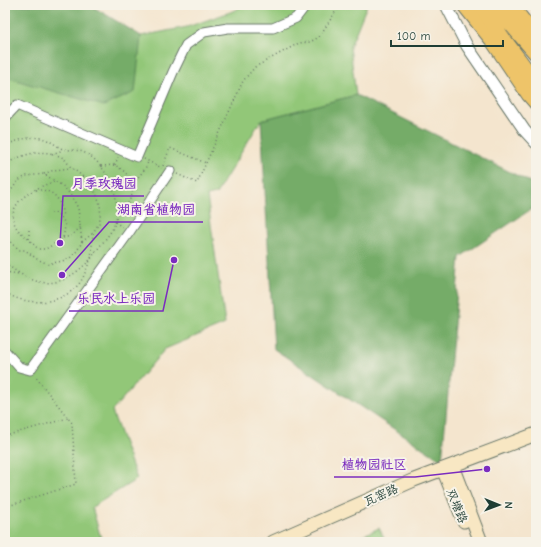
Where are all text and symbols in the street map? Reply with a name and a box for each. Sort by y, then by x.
scale bar [391,22,503,48]
text: 100 m [397,29,430,43]
callout: 月季玫瑰园 [63,171,144,196]
text: 月季玫瑰园 [71,176,137,191]
callout: 湖南省植物园 [109,197,203,222]
text: 湖南省植物园 [117,202,195,217]
callout: 乐民水上乐园 [69,286,163,311]
text: 乐民水上乐园 [77,291,155,306]
callout: 植物园社区 [334,452,415,477]
text: 植物园社区 [341,457,407,472]
street label: 瓦窑路 [362,481,400,509]
north arrow [479,485,519,525]
street label: 双塘路 [444,487,470,525]
text: N [502,501,515,509]

